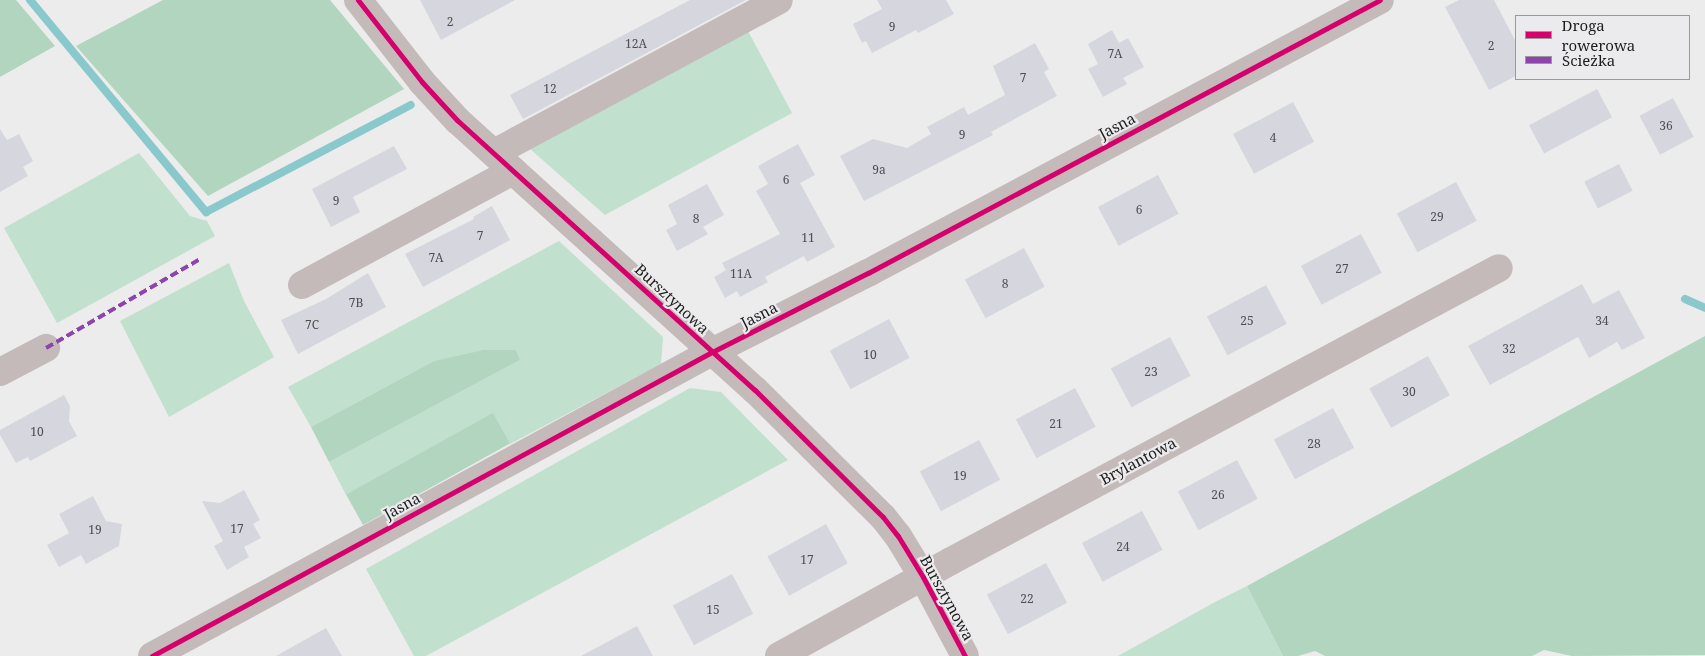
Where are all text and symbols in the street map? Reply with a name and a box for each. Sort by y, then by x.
house number: 2 [447,15,453,29]
legend [1515,15,1690,80]
text: Droga rowerowa [1562,15,1635,55]
house number: 9 [889,20,895,34]
house number: 12A [625,37,647,51]
house number: 2 [1488,39,1494,53]
house number: 7A [1107,47,1123,61]
text: Ścieżka [1562,50,1615,70]
house number: 7 [1020,71,1026,85]
house number: 12 [543,82,557,96]
street label: Jasna [1096,109,1138,143]
house number: 36 [1659,119,1673,133]
house number: 9 [959,128,965,142]
house number: 4 [1270,131,1276,145]
house number: 9a [872,163,886,177]
house number: 6 [783,173,789,187]
house number: 9 [333,194,339,208]
house number: 6 [1136,203,1142,217]
house number: 29 [1430,210,1444,224]
house number: 8 [693,212,699,226]
house number: 7 [477,229,483,243]
house number: 11 [801,231,815,245]
house number: 7A [428,251,444,265]
street label: Bursztynowa [631,260,713,338]
house number: 27 [1335,262,1349,276]
house number: 11A [730,267,752,281]
house number: 8 [1002,277,1008,291]
house number: 7B [349,296,363,310]
street label: Jasna [738,298,780,332]
house number: 25 [1240,314,1254,328]
house number: 34 [1595,314,1609,328]
house number: 7C [305,318,319,332]
house number: 32 [1502,342,1516,356]
house number: 10 [863,348,877,362]
house number: 23 [1144,365,1158,379]
house number: 30 [1402,385,1416,399]
house number: 21 [1049,417,1063,431]
house number: 10 [30,425,44,439]
street label: Brylantowa [1097,433,1179,489]
house number: 28 [1307,437,1321,451]
house number: 19 [953,469,967,483]
house number: 26 [1211,488,1225,502]
street label: Jasna [381,489,423,523]
house number: 17 [230,522,244,536]
house number: 19 [88,523,102,537]
house number: 24 [1116,540,1130,554]
street label: Bursztynowa [916,552,978,644]
house number: 17 [800,553,814,567]
house number: 22 [1020,592,1034,606]
house number: 15 [706,603,720,617]

